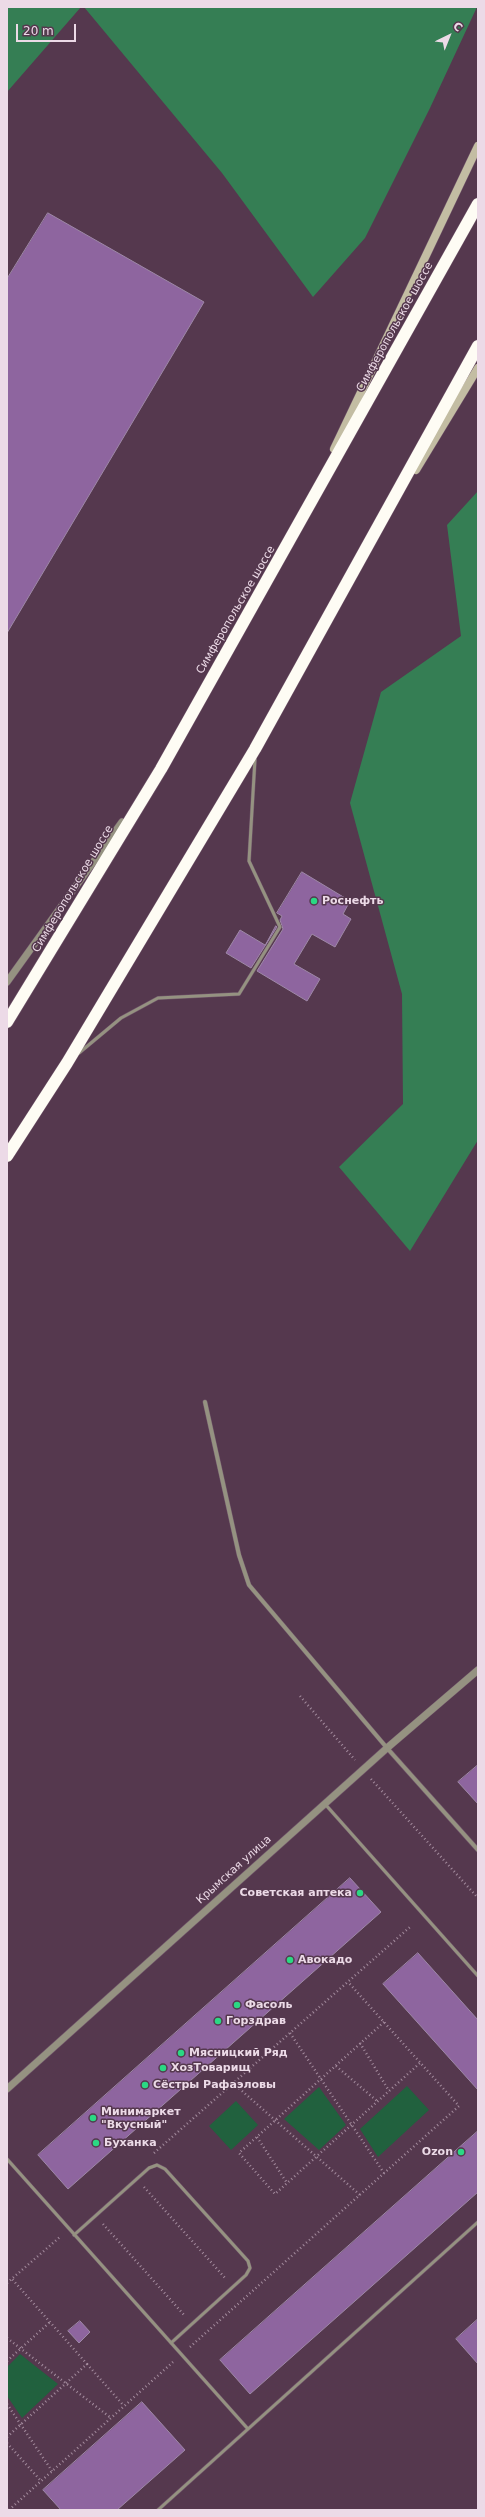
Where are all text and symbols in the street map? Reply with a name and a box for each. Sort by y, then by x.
scale bar [18,16,78,42]
north arrow [429,16,469,56]
text: С [450,19,465,34]
text: 20 m [23,24,54,38]
street label: Симферопольское шоссе [354,260,436,394]
street label: Симферопольское шоссе [194,544,278,676]
street label: Симферопольское шоссе [30,823,116,955]
place label: Роснефть [322,894,383,908]
marker: Роснефть [309,896,319,906]
street label: Крымская улица [194,1833,274,1907]
place label: Советская аптека [240,1886,352,1900]
marker: Советская аптека [355,1888,365,1898]
place label: Авокадо [298,1953,352,1967]
marker: Авокадо [285,1955,295,1965]
place label: Фасоль [245,1998,292,2012]
marker: Фасоль [232,2000,242,2010]
place label: Горздрав [226,2014,286,2028]
marker: Горздрав [213,2016,223,2026]
place label: Мясницкий Ряд [189,2046,288,2060]
marker: Мясницкий Ряд [176,2048,186,2058]
place label: ХозТоварищ [171,2061,251,2075]
marker: ХозТоварищ [158,2063,168,2073]
place label: Сёстры Рафаэловы [153,2078,276,2092]
marker: Сёстры Рафаэловы [140,2080,150,2090]
place label: Минимаркет "Вкусный" [101,2105,181,2131]
marker: Минимаркет "Вкусный" [88,2113,98,2123]
place label: Буханка [104,2136,157,2150]
marker: Буханка [91,2138,101,2148]
place label: Ozon [422,2145,453,2159]
marker: Ozon [456,2147,466,2157]

